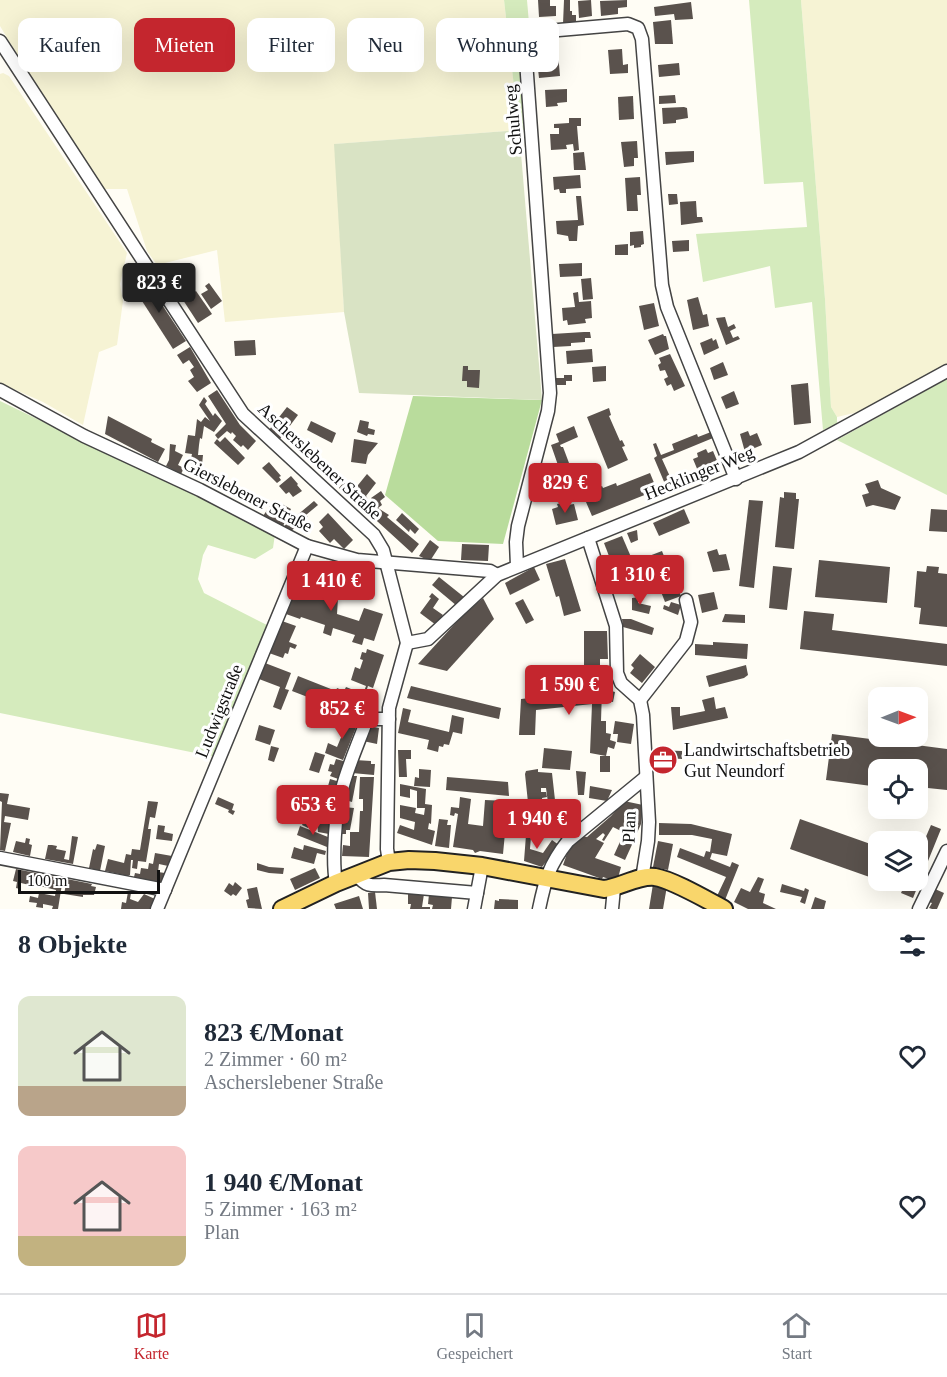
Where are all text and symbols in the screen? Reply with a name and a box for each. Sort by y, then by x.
chip: Kaufen [18,18,122,72]
chip: Mieten [134,18,235,72]
chip: Filter [247,18,335,72]
chip: Neu [347,18,424,72]
chip: Wohnung [436,18,559,72]
street label: Schulweg [500,84,526,156]
pin: 823 € [117,263,201,314]
text: 823 € [137,271,182,293]
street label: Ascherslebener Straße [254,399,386,523]
street label: Hecklinger Weg [641,442,757,504]
street label: Gierslebener Straße [180,454,316,536]
pin: 829 € [523,463,607,514]
text: 829 € [543,471,588,493]
pin: 1 310 € [585,555,695,606]
pin: 1 410 € [276,561,386,612]
text: 1 310 € [610,563,670,585]
text: 1 410 € [301,569,361,591]
street label: Ludwigstraße [191,661,247,761]
pin: 1 590 € [514,665,624,716]
text: 1 590 € [539,673,599,695]
north arrow [868,687,928,747]
map controls [868,687,928,891]
pin: 852 € [300,689,384,740]
text: 852 € [320,697,365,719]
place label: Landwirtschaftsbetrieb Gut Neundorf [684,740,850,781]
office icon: Landwirtschaftsbetrieb Gut Neundorf [647,744,679,776]
button: locate [868,759,928,819]
pin: 653 € [271,785,355,836]
text: 653 € [291,793,336,815]
pin: 1 940 € [482,799,592,850]
text: 1 940 € [507,807,567,829]
street label: Plan [618,811,640,843]
button: layers [868,831,928,891]
scale bar [18,867,160,894]
text: 100 m [27,872,67,889]
icon: filters [896,929,929,962]
text: 8 Objekte [18,930,127,959]
text: 823 €/Monat [204,1018,343,1047]
icon: home [66,1020,138,1092]
icon: heart [896,1040,929,1073]
text: 2 Zimmer · 60 m² [204,1048,347,1070]
text: Ascherslebener Straße [204,1071,383,1093]
text: 1 940 €/Monat [204,1168,363,1197]
icon: home [66,1170,138,1242]
icon: heart [896,1190,929,1223]
text: 5 Zimmer · 163 m² [204,1198,357,1220]
text: Plan [204,1221,240,1243]
tab: Karte [134,1309,169,1363]
tab: Gespeichert [437,1309,513,1363]
tab: Start [780,1309,813,1363]

